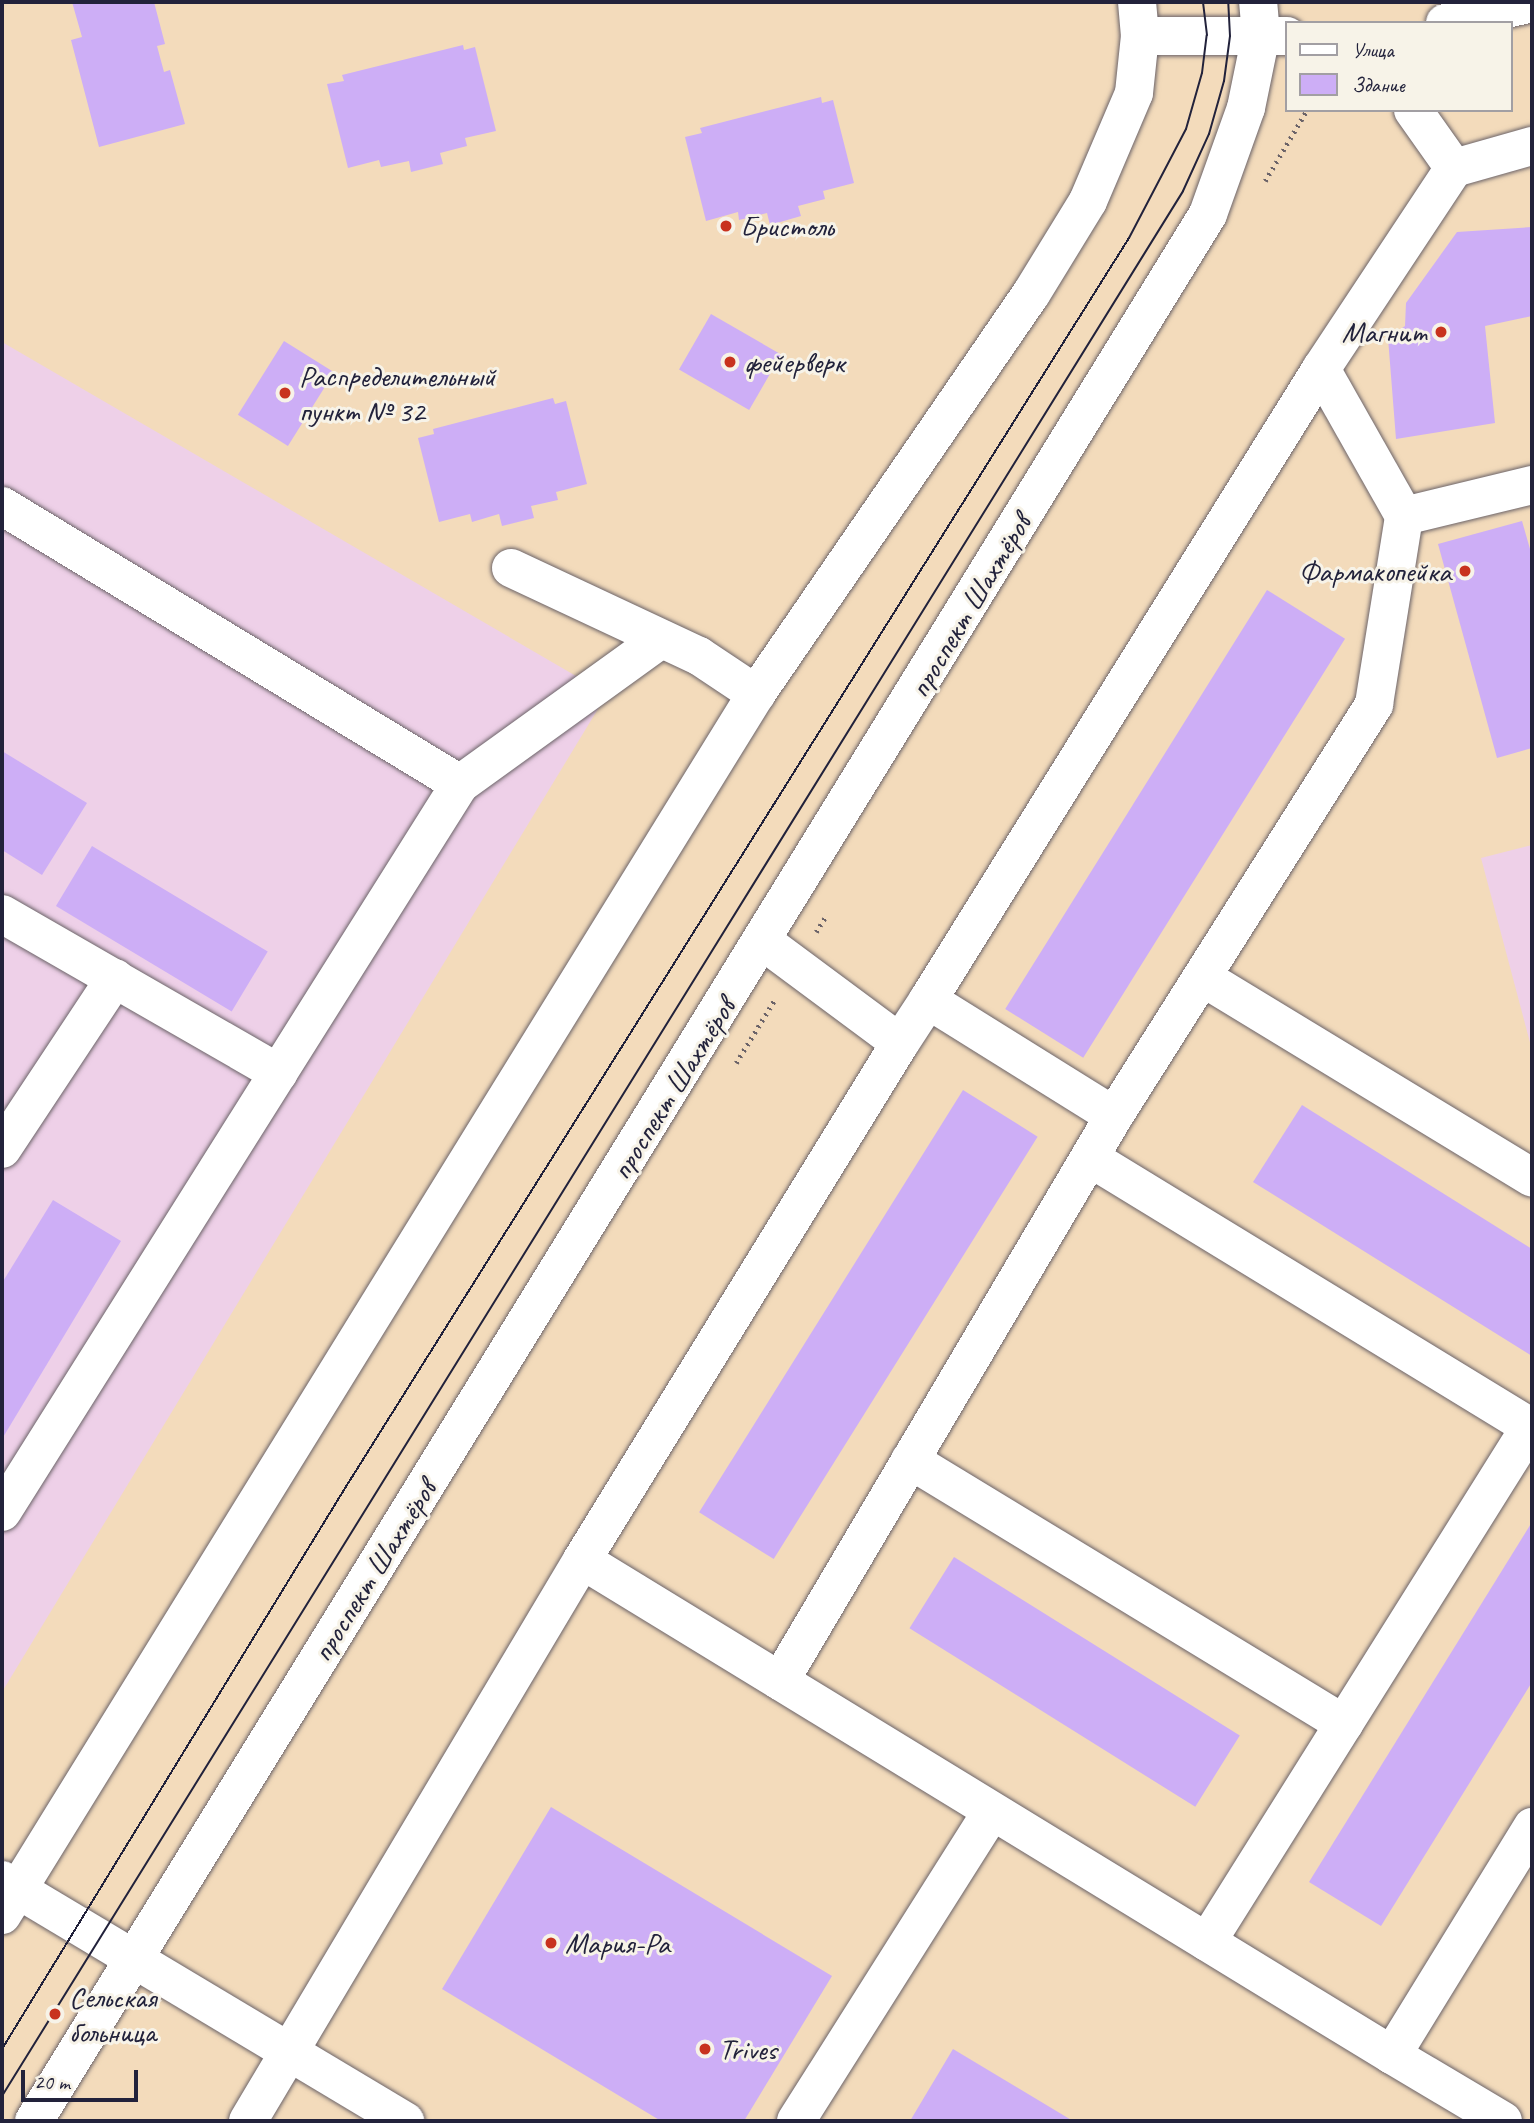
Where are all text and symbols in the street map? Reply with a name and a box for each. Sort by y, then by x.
legend [1286,21,1513,112]
text: Улица [1352,37,1394,63]
text: Здание [1352,72,1405,98]
place label: Бристоль [740,208,833,244]
marker: Бристоль [718,218,734,234]
place label: Магнит [1342,314,1427,350]
marker: Магнит [1433,324,1449,340]
place label: фейерверк [744,344,844,380]
marker: фейерверк [722,354,738,370]
place label: Распределительный пункт № 32 [299,358,495,428]
marker: Распределительный пункт № 32 [277,385,293,401]
street label: проспект Шахтёров [901,508,1039,704]
place label: Фармакопейка [1299,553,1451,589]
marker: Фармакопейка [1457,563,1473,579]
street label: проспект Шахтёров [603,991,743,1187]
street label: проспект Шахтёров [304,1473,444,1669]
place label: Мария-Ра [565,1925,670,1961]
marker: Мария-Ра [543,1935,559,1951]
place label: Сельская больница [69,1979,156,2050]
marker: Сельская больница [47,2006,63,2022]
place label: Trives [719,2031,777,2067]
marker: Trives [697,2041,713,2057]
scale bar [24,2056,142,2100]
text: 20 m [34,2069,70,2095]

